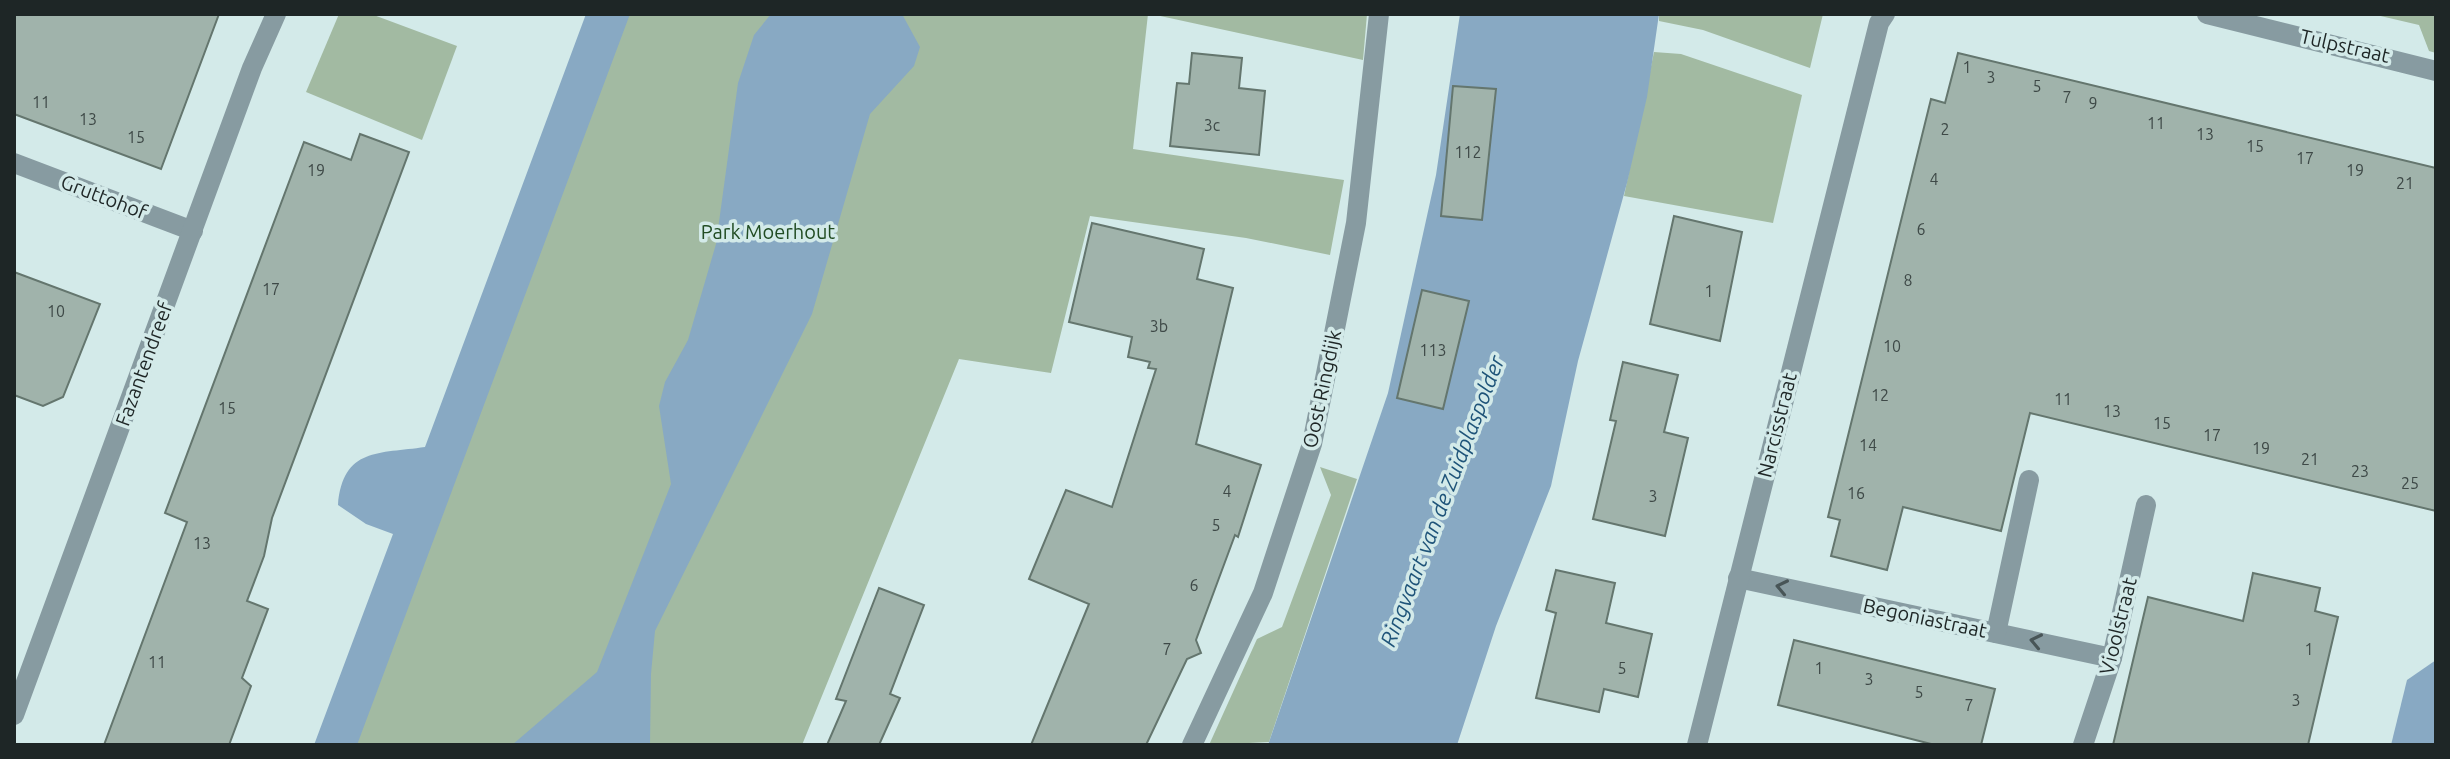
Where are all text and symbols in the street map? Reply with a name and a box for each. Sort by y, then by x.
street label: Tulpstraat [2298,24,2392,67]
house number: 1 [1962,58,1972,76]
house number: 3 [1986,68,1996,86]
house number: 5 [2032,77,2042,95]
house number: 7 [2062,88,2072,106]
house number: 11 [32,93,50,111]
house number: 9 [2088,94,2098,112]
house number: 13 [79,110,97,128]
house number: 11 [2147,114,2165,132]
house number: 3c [1204,116,1221,134]
house number: 2 [1940,120,1950,138]
house number: 13 [2196,125,2214,143]
house number: 15 [127,128,145,146]
house number: 15 [2246,137,2264,155]
house number: 112 [1454,143,1482,161]
house number: 17 [2296,149,2314,167]
house number: 19 [307,161,325,179]
house number: 19 [2346,161,2364,179]
street label: Gruttohof [58,170,151,224]
house number: 4 [1929,170,1939,188]
house number: 21 [2396,174,2414,192]
park label: Park Moerhout [701,220,835,243]
house number: 6 [1916,220,1926,238]
house number: 8 [1903,271,1913,289]
house number: 17 [262,280,280,298]
house number: 1 [1704,282,1714,300]
street label: Fazantendreef [110,298,177,429]
house number: 10 [47,302,65,320]
house number: 3b [1150,317,1168,335]
street label: Oost Ringdijk [1298,328,1345,450]
house number: 10 [1883,337,1901,355]
house number: 113 [1419,341,1447,359]
water label: Ringvaart van de Zuidplaspolder [1374,351,1509,650]
street label: Narcisstraat [1752,370,1801,480]
house number: 12 [1871,386,1889,404]
house number: 11 [2054,390,2072,408]
house number: 15 [218,399,236,417]
house number: 13 [2103,402,2121,420]
house number: 15 [2153,414,2171,432]
house number: 17 [2203,426,2221,444]
house number: 14 [1859,436,1877,454]
house number: 19 [2252,439,2270,457]
house number: 21 [2301,450,2319,468]
house number: 23 [2351,462,2369,480]
house number: 25 [2401,474,2419,492]
house number: 4 [1222,482,1232,500]
house number: 16 [1847,484,1865,502]
house number: 3 [1648,487,1658,505]
house number: 5 [1211,516,1221,534]
house number: 13 [193,534,211,552]
street label: Vioolstraat [2094,575,2141,677]
house number: 6 [1189,576,1199,594]
one-way arrow [1775,580,1789,597]
street label: Begoniastraat [1861,593,1989,642]
one-way arrow [2030,633,2043,650]
house number: 7 [1162,640,1172,658]
house number: 1 [2304,640,2314,658]
house number: 11 [148,653,166,671]
house number: 5 [1617,659,1627,677]
house number: 1 [1814,659,1824,677]
house number: 3 [1864,670,1874,688]
house number: 5 [1914,683,1924,701]
house number: 3 [2291,691,2301,709]
house number: 7 [1964,696,1974,714]

